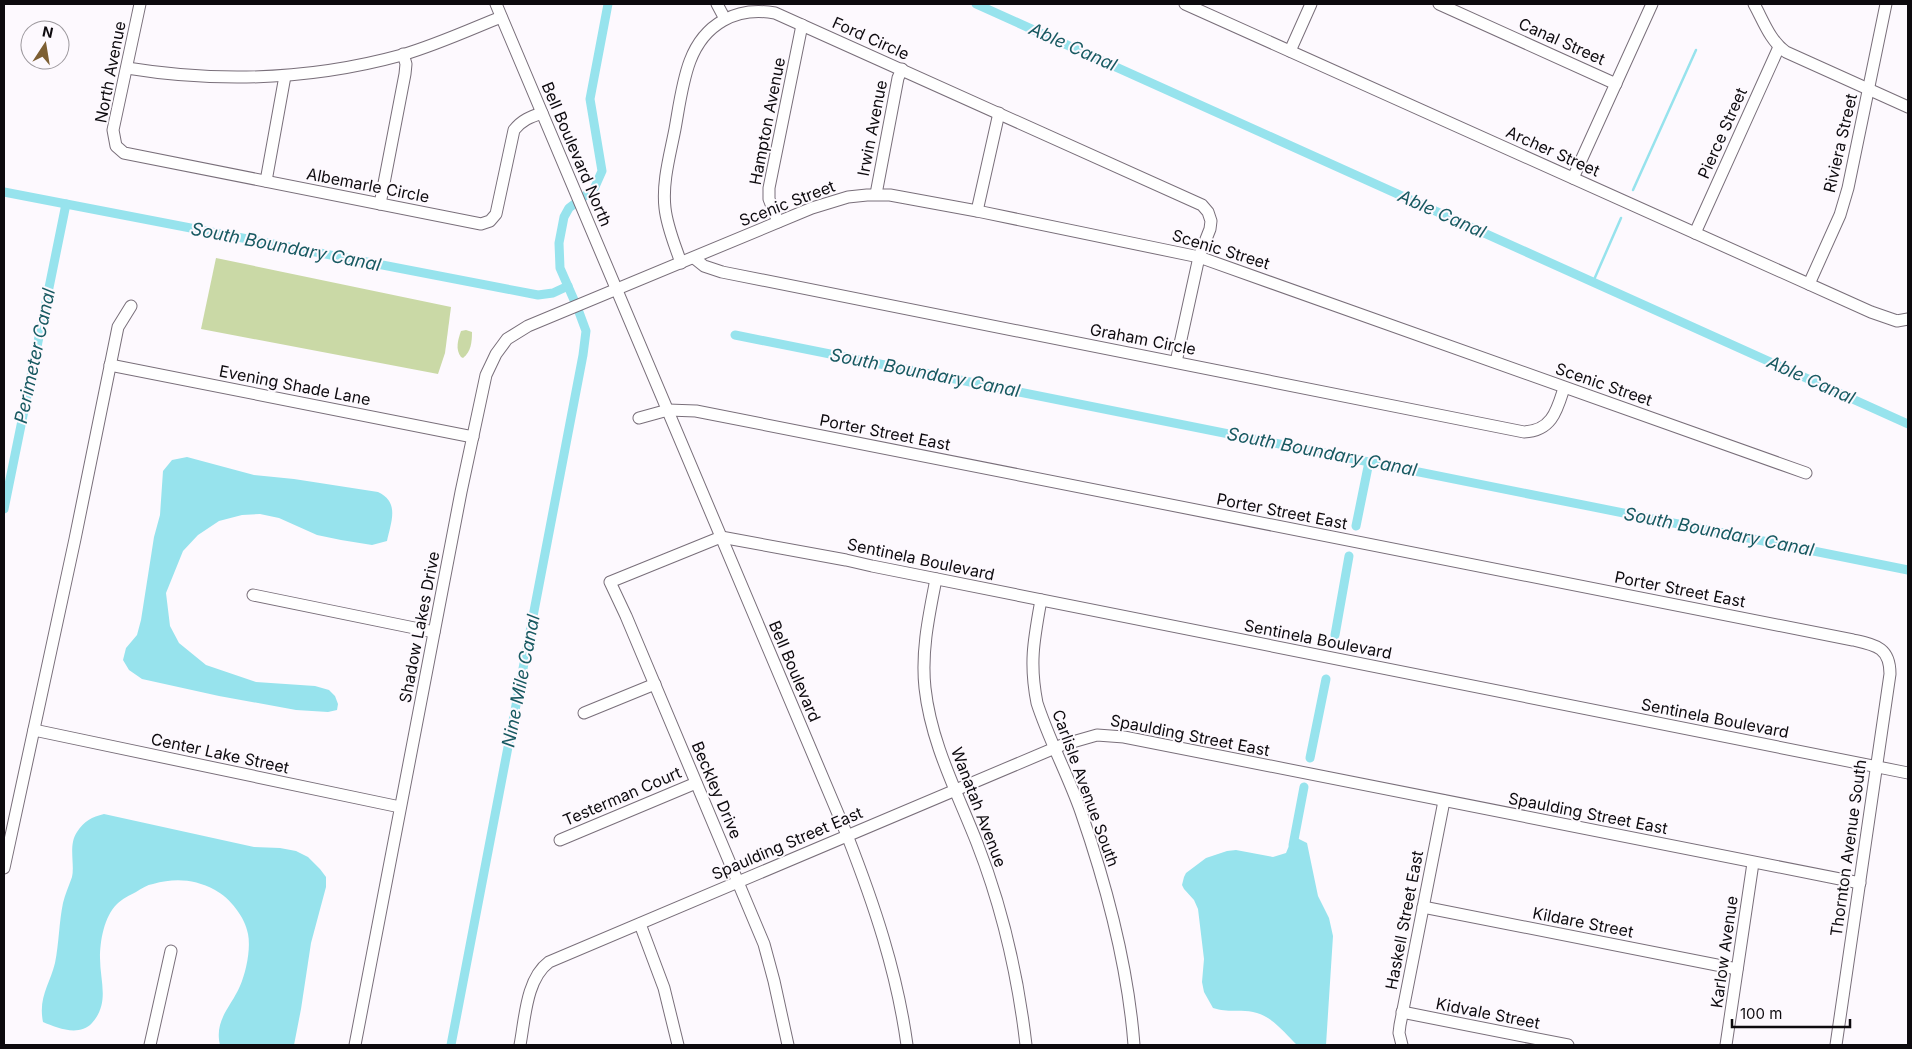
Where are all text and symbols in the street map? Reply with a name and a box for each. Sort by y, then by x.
street label: Ford Circle [829,12,913,64]
street label: Canal Street [1516,13,1608,69]
water label: Able Canal [1025,18,1121,75]
street label: North Avenue [90,19,130,125]
north arrow [20,20,70,70]
text: N [41,22,55,41]
street label: Hampton Avenue [745,56,789,186]
street label: Irwin Avenue [853,78,891,178]
street label: Bell Boulevard North [538,79,616,229]
street label: Pierce Street [1693,84,1751,182]
street label: Riviera Street [1819,92,1861,194]
street label: Archer Street [1503,121,1603,181]
street label: Albemarle Circle [305,163,431,207]
street label: Scenic Street [736,176,838,230]
water label: Able Canal [1394,185,1490,242]
water label: South Boundary Canal [189,218,383,275]
street label: Scenic Street [1170,225,1272,273]
water label: Perimeter Canal [10,286,59,425]
street label: Graham Circle [1088,319,1198,359]
water label: South Boundary Canal [828,344,1022,401]
water label: Able Canal [1763,351,1859,408]
street label: Scenic Street [1553,358,1655,410]
street label: Evening Shade Lane [218,361,372,409]
street label: Porter Street East [818,410,952,454]
water label: South Boundary Canal [1225,423,1419,480]
street label: Porter Street East [1215,489,1349,533]
water label: South Boundary Canal [1622,503,1816,560]
street label: Sentinela Boulevard [845,534,997,584]
street label: Shadow Lakes Drive [395,550,443,704]
street label: Porter Street East [1613,567,1747,611]
water label: Nine Mile Canal [497,612,544,749]
street label: Sentinela Boulevard [1242,615,1394,663]
street label: Bell Boulevard [765,617,825,725]
street label: Sentinela Boulevard [1639,694,1791,742]
street label: Carlisle Avenue South [1048,707,1124,869]
street label: Spaulding Street East [1109,710,1271,760]
street label: Center Lake Street [149,729,291,777]
street label: Beckley Drive [688,738,746,842]
street label: Wanatah Avenue [947,744,1011,870]
street label: Thornton Avenue South [1826,758,1870,938]
street label: Testerman Court [560,762,684,830]
street label: Spaulding Street East [1507,788,1669,838]
street label: Spaulding Street East [709,802,865,884]
street label: Haskell Street East [1381,849,1427,991]
street label: Karlow Avenue [1706,895,1742,1009]
street label: Kildare Street [1531,902,1635,942]
street label: Kidvale Street [1434,993,1542,1033]
scale bar [1732,996,1850,1028]
text: 100 m [1740,1004,1782,1023]

